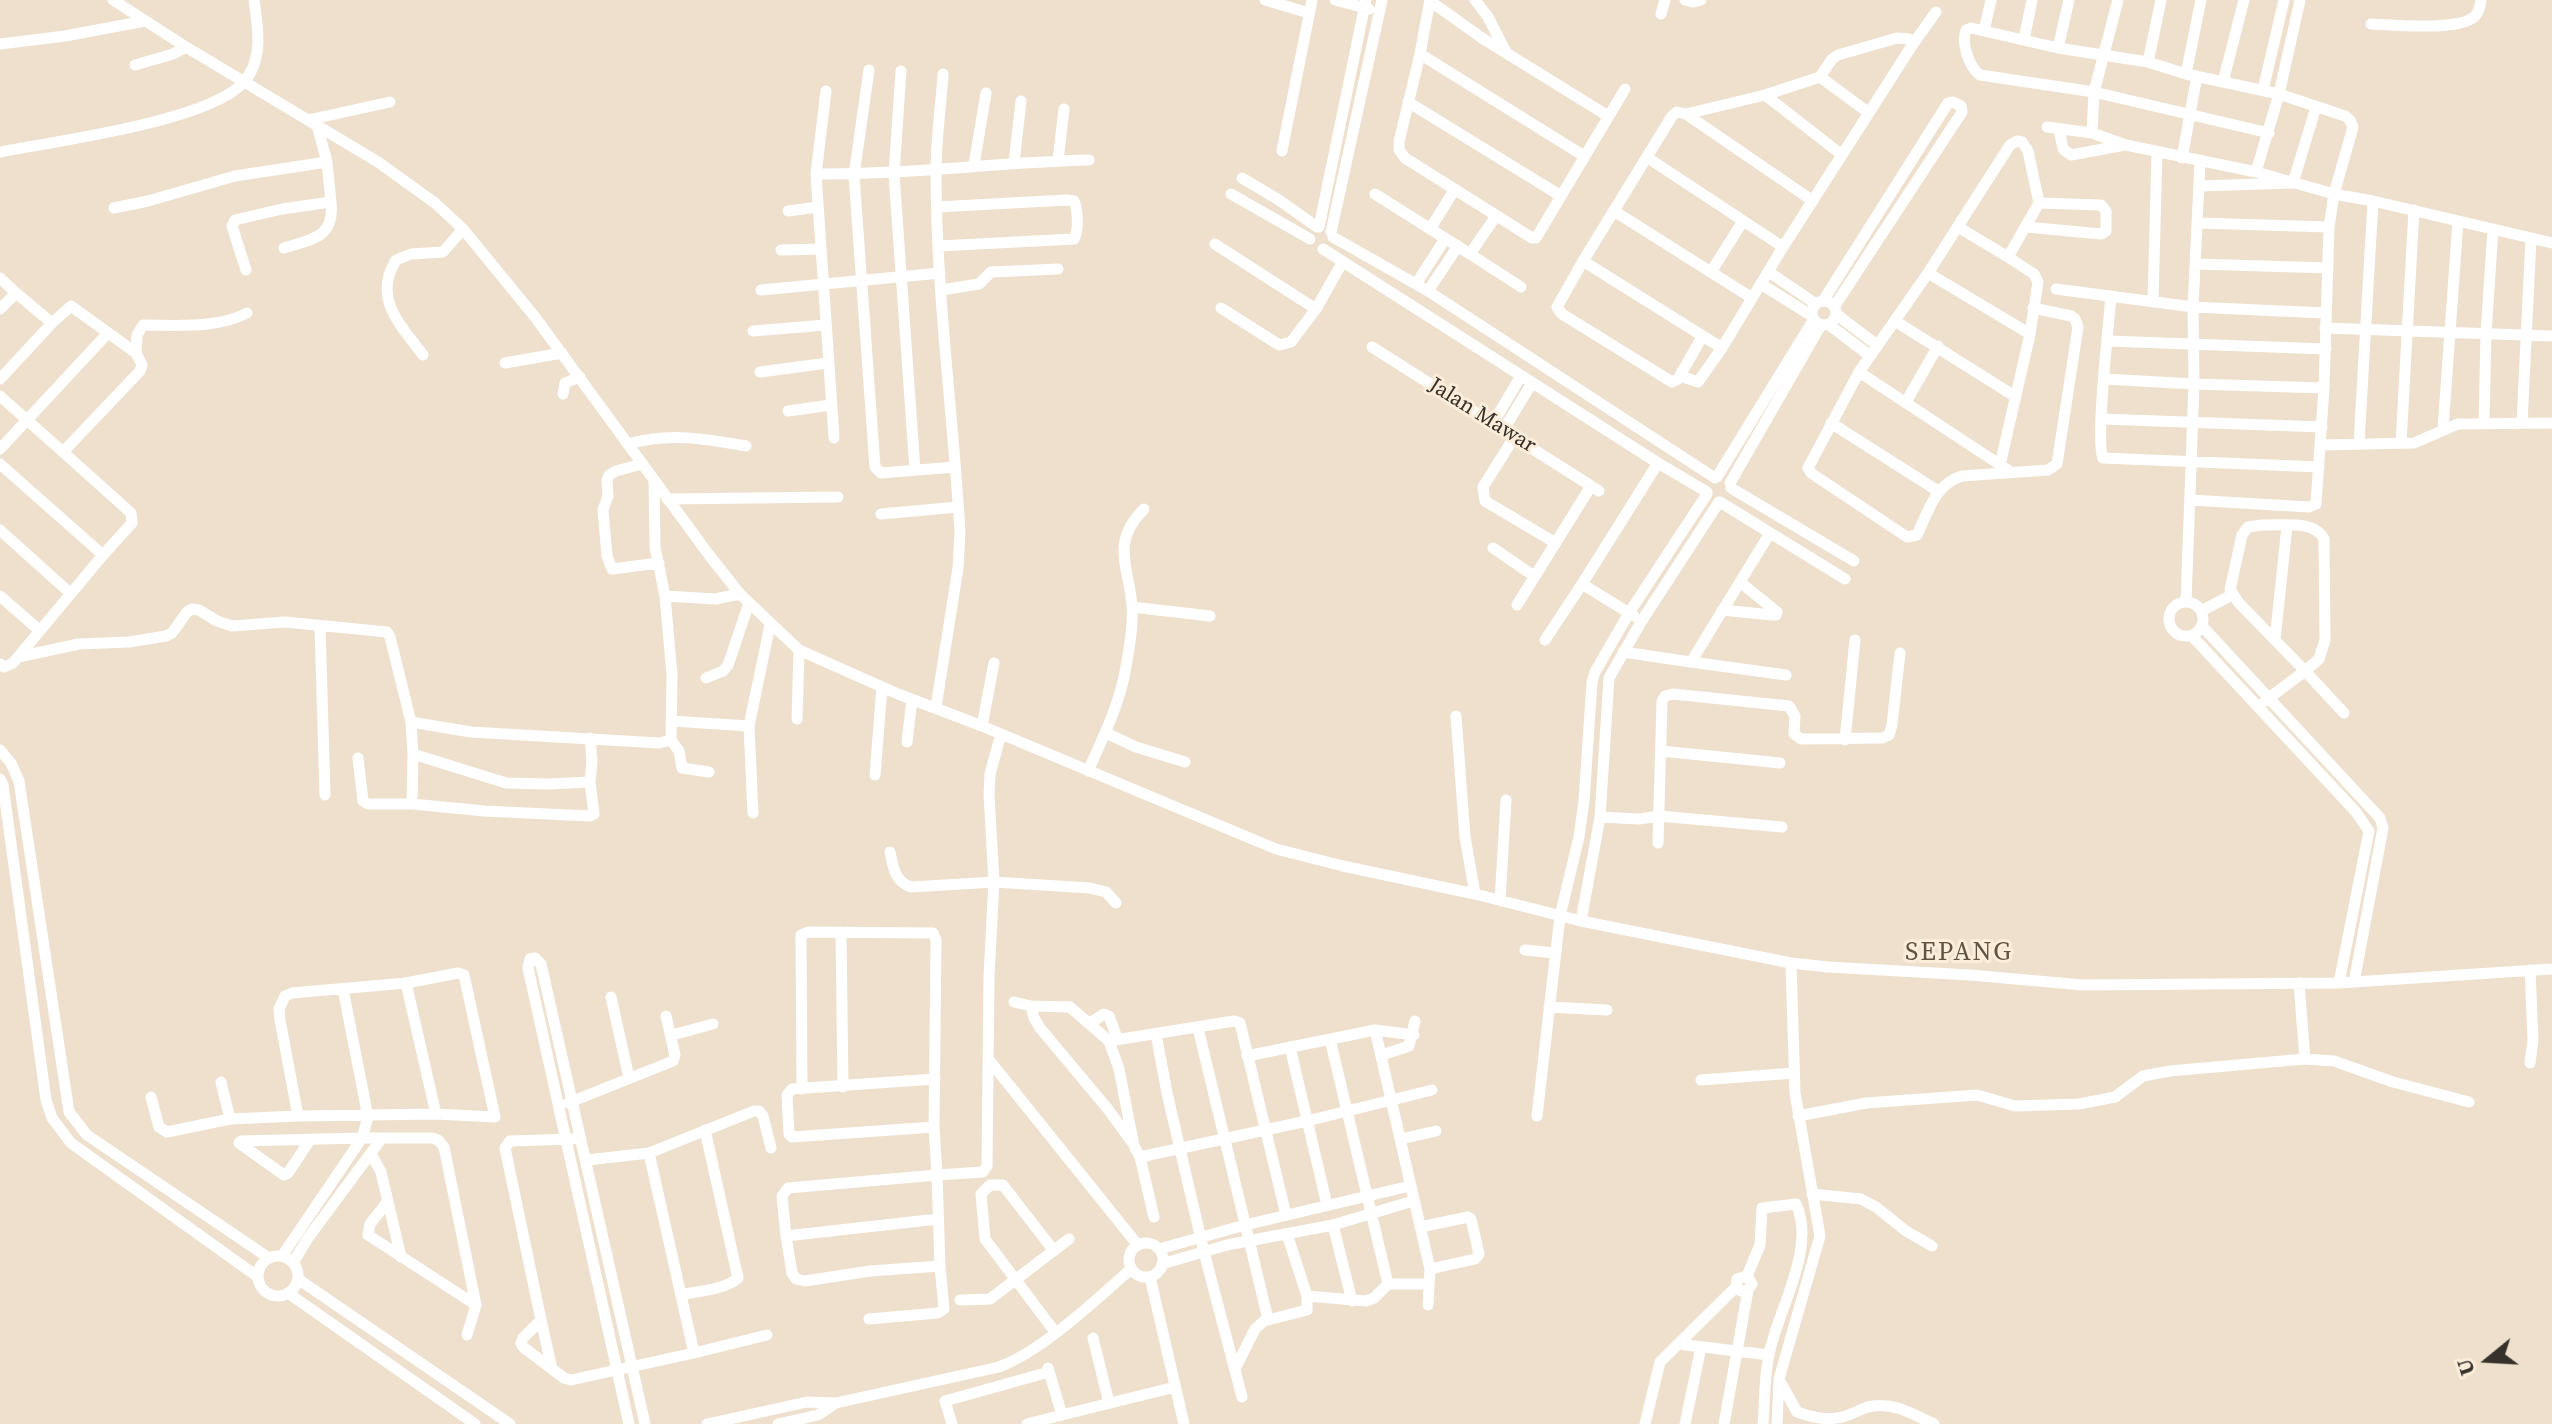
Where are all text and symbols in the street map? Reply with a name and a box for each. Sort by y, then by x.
street label: Jalan Mawar [1423,373,1541,459]
district label: SEPANG [1905,937,2013,969]
north arrow [2448,1320,2528,1400]
text: U [2448,1355,2482,1380]

